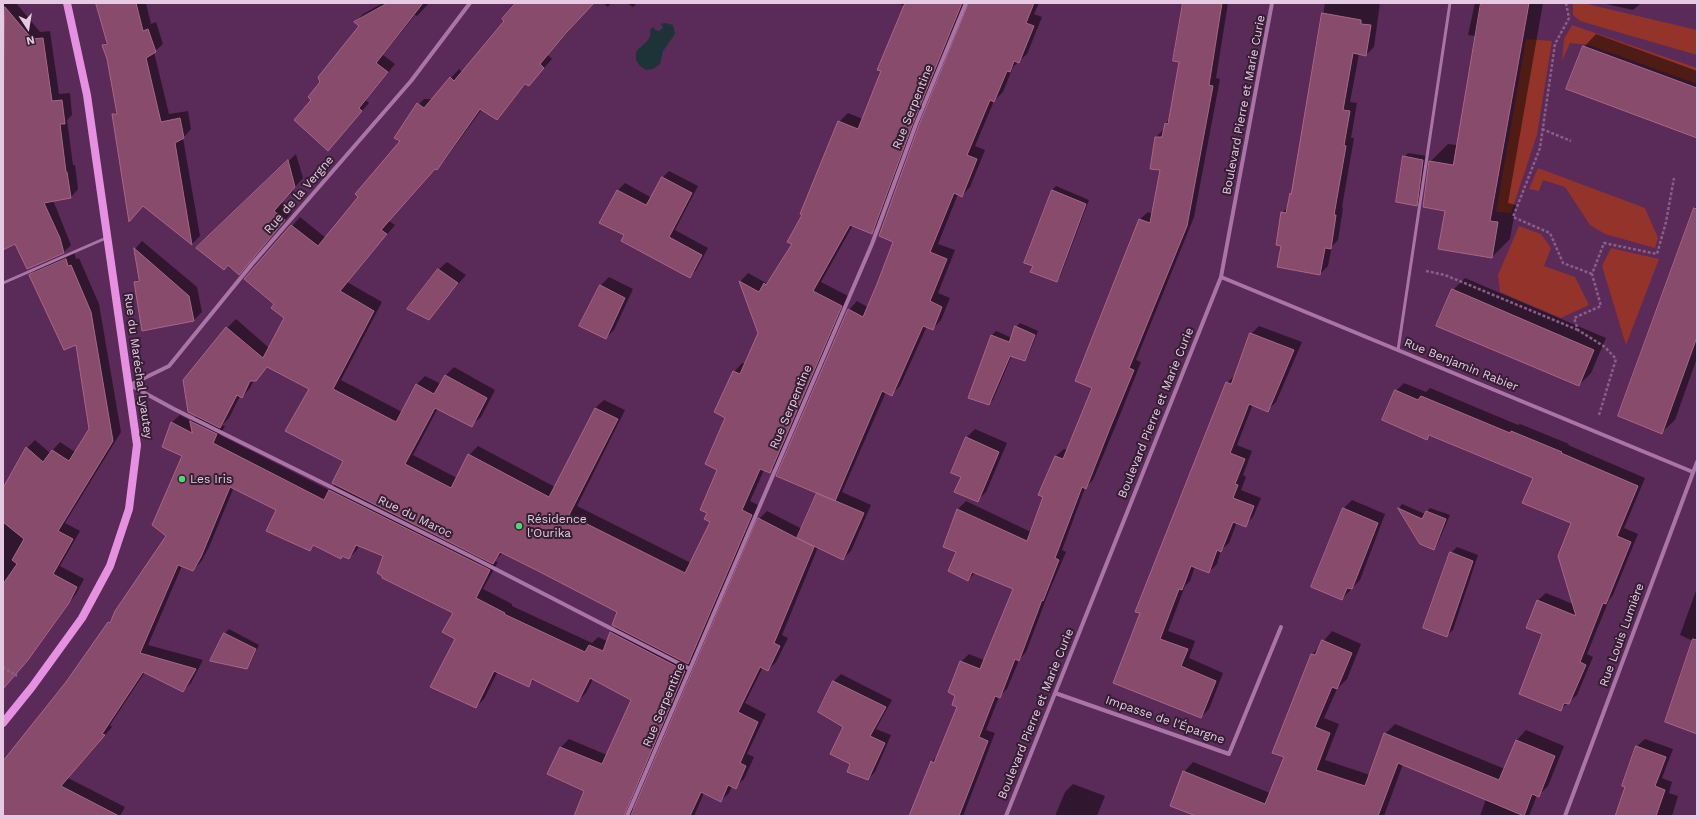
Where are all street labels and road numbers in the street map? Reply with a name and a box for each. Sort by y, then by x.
street label: Boulevard Pierre et Marie Curie [1220,14,1268,196]
street label: Rue Serpentine [889,63,937,151]
street label: Rue de la Vergne [261,153,337,237]
street label: Rue du Maréchal Lyautey [121,292,155,440]
street label: Boulevard Pierre et Marie Curie [1115,326,1197,500]
street label: Rue Benjamin Rabier [1402,335,1520,395]
street label: Rue Serpentine [767,363,815,451]
street label: Rue du Maroc [375,493,455,541]
street label: Rue Louis Lumière [1597,581,1647,689]
street label: Boulevard Pierre et Marie Curie [995,627,1077,801]
street label: Rue Serpentine [640,661,688,749]
street label: Impasse de l'Épargne [1104,693,1226,747]

